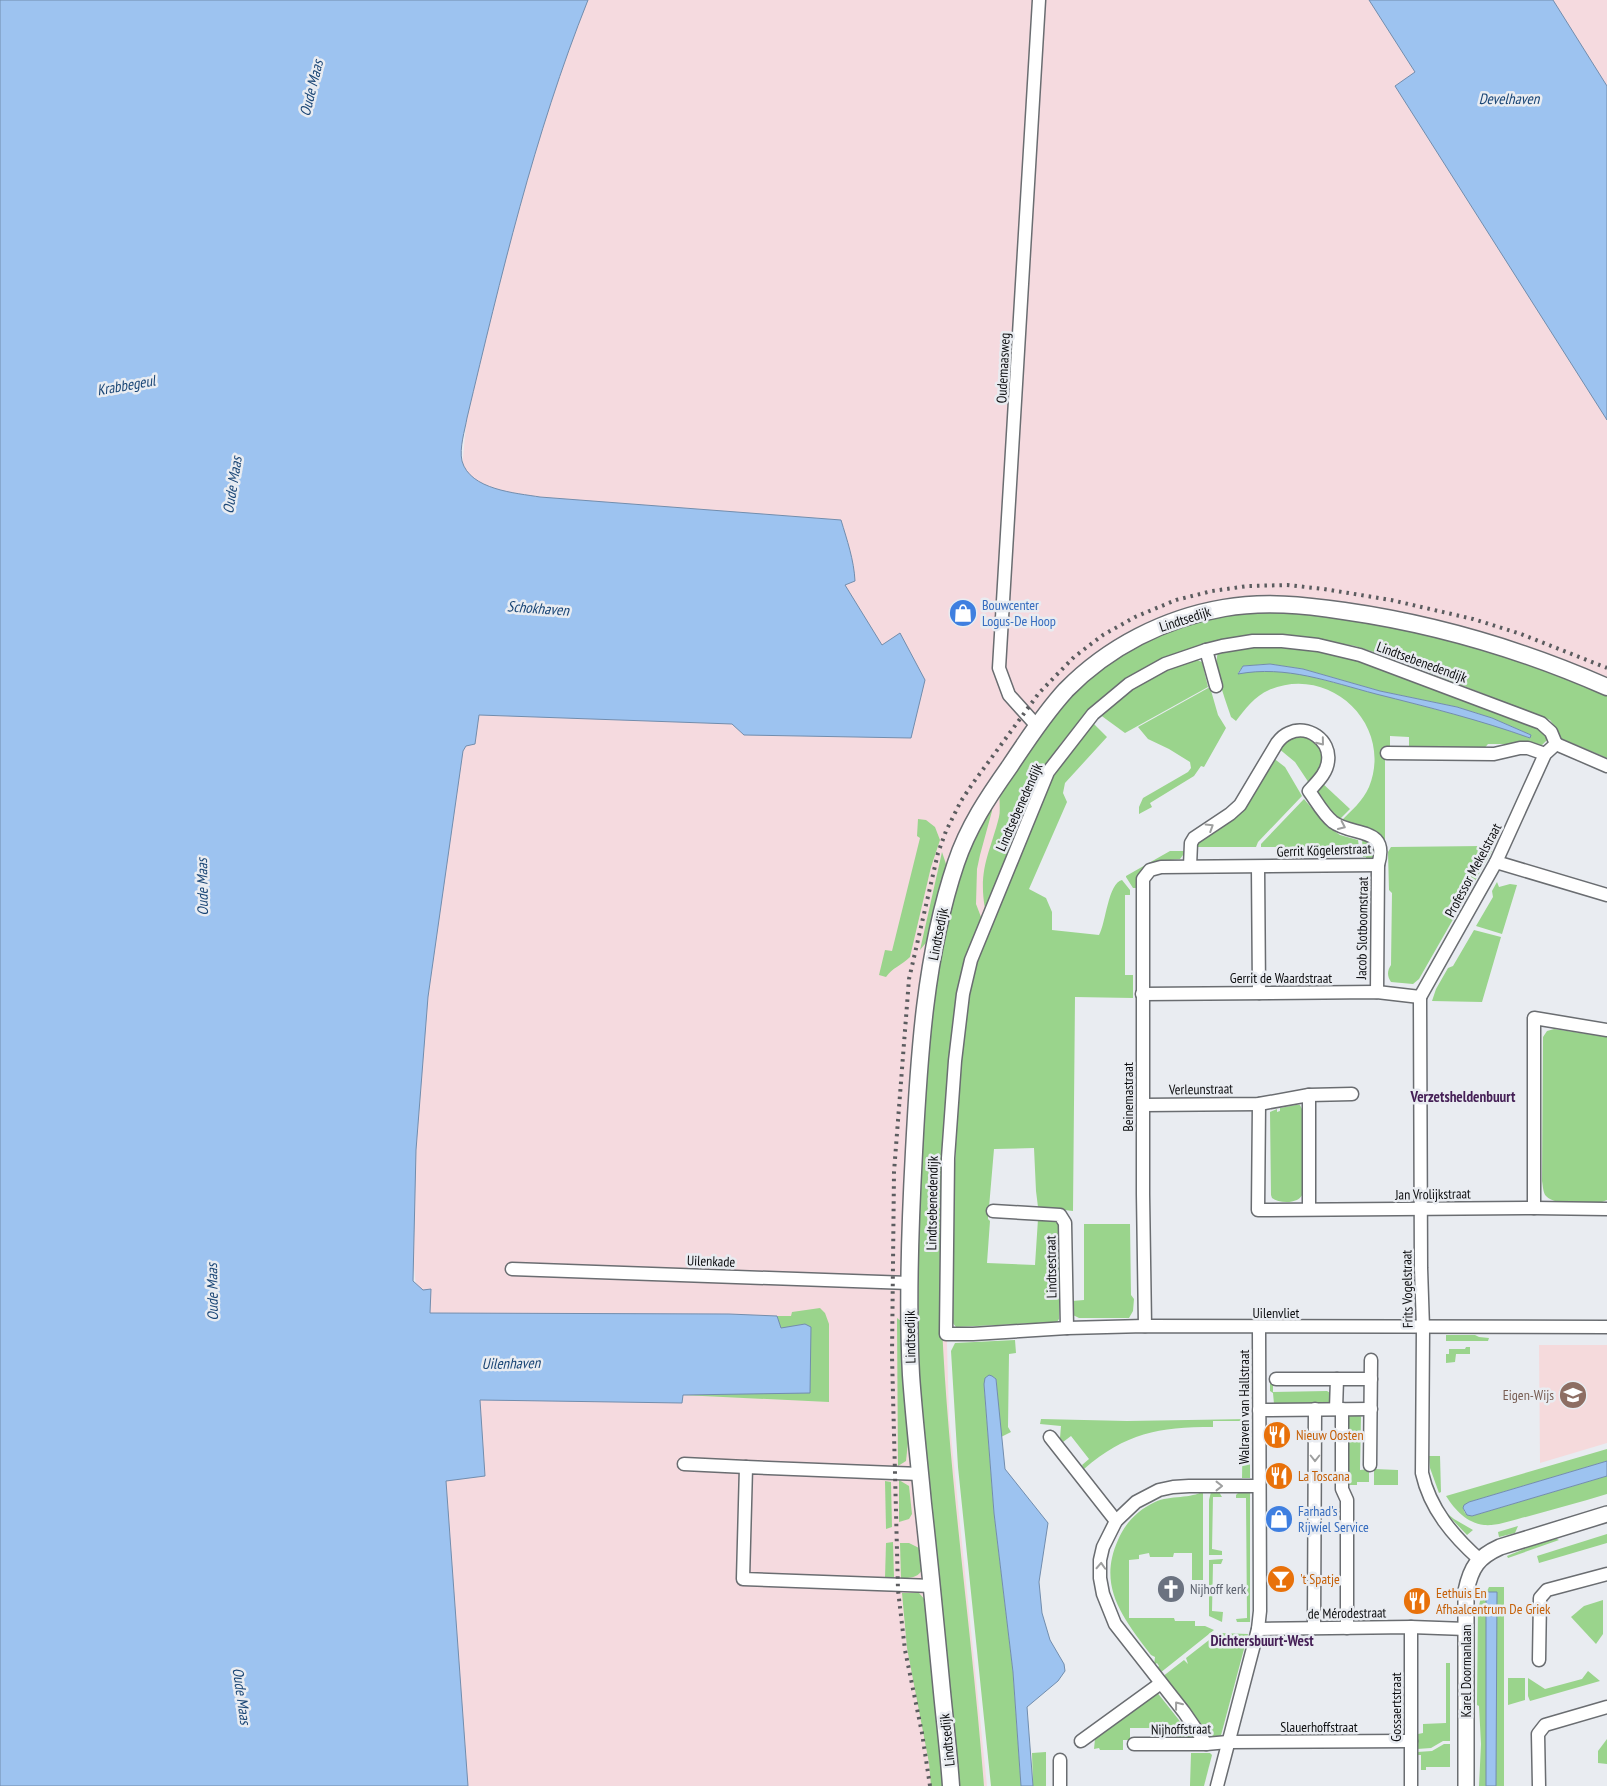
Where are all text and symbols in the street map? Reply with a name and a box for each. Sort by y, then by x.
water label: Oude Maas [295,56,328,118]
water label: Develhaven [1479,89,1541,108]
street label: Oudemaasweg [992,332,1014,404]
water label: Krabbegeul [95,370,158,399]
water label: Oude Maas [218,453,246,515]
water label: Schokhaven [506,596,571,620]
place label: Bouwcenter Logus-De Hoop [982,596,1056,630]
shop icon: Bouwcenter Logus-De Hoop [948,598,978,628]
street label: Lindtsedijk [1157,602,1214,636]
street label: Lindtsebenedendijk [1374,637,1470,687]
one-way arrow [1315,736,1324,745]
street label: Lindtsebenedendijk [992,760,1047,854]
one-way arrow [1336,820,1345,830]
street label: Professor Mekelstraat [1441,820,1505,920]
one-way arrow [1205,824,1214,834]
street label: Gerrit Kögelerstraat [1276,839,1372,861]
water label: Oude Maas [192,856,212,916]
street label: Jacob Slotboomstraat [1352,876,1372,981]
street label: Lindtsedijk [924,906,952,962]
street label: Gerrit de Waardstraat [1230,969,1332,987]
street label: Beinemastraat [1119,1062,1137,1132]
street label: Verleunstraat [1168,1079,1233,1099]
district label: Verzetsheldenbuurt [1410,1087,1516,1106]
street label: Lindtsebenedendijk [922,1155,942,1251]
street label: Jan Vrolijkstraat [1394,1184,1471,1204]
street label: Lindtsestraat [1041,1235,1061,1299]
street label: Frits Vogelstraat [1397,1250,1417,1328]
street label: Uilenkade [686,1251,736,1271]
water label: Oude Maas [202,1261,222,1321]
street label: Uilenvliet [1253,1304,1300,1322]
street label: Lindtsedijk [901,1310,919,1364]
street label: Walraven van Hallstraat [1235,1349,1253,1464]
water label: Uilenhaven [482,1353,542,1373]
school or university icon: Eigen-Wijs [1558,1380,1588,1410]
place label: Eigen-Wijs [1503,1386,1554,1404]
restaurant icon: Nieuw Oosten [1262,1420,1292,1450]
place label: Nieuw Oosten [1296,1426,1364,1444]
one-way arrow [1309,1454,1320,1462]
restaurant icon: La Toscana [1264,1461,1294,1491]
place label: La Toscana [1298,1467,1350,1485]
one-way arrow [1216,1481,1223,1491]
place label: Farhad's Rijwiel Service [1298,1502,1369,1536]
shop icon: Farhad's Rijwiel Service [1264,1504,1294,1534]
one-way arrow [1095,1562,1106,1570]
bar icon: 't Spatje [1266,1564,1296,1594]
place label: 't Spatje [1300,1570,1340,1588]
church icon: Nijhoff kerk [1156,1574,1186,1604]
place label: Nijhoff kerk [1190,1580,1247,1598]
place label: Eethuis En Afhaalcentrum De Griek [1436,1584,1551,1618]
restaurant icon: Eethuis En Afhaalcentrum De Griek [1402,1586,1432,1616]
street label: de Mérodestraat [1307,1603,1387,1623]
street label: Karel Doormanlaan [1457,1625,1475,1717]
district label: Dichtersbuurt-West [1210,1631,1314,1650]
water label: Oude Maas [229,1666,256,1728]
street label: Gossaertstraat [1387,1672,1405,1742]
one-way arrow [1174,1701,1183,1710]
street label: Lindtsedijk [935,1712,959,1767]
street label: Slauerhoffstraat [1280,1718,1358,1736]
street label: Nijhoffstraat [1151,1719,1211,1739]

